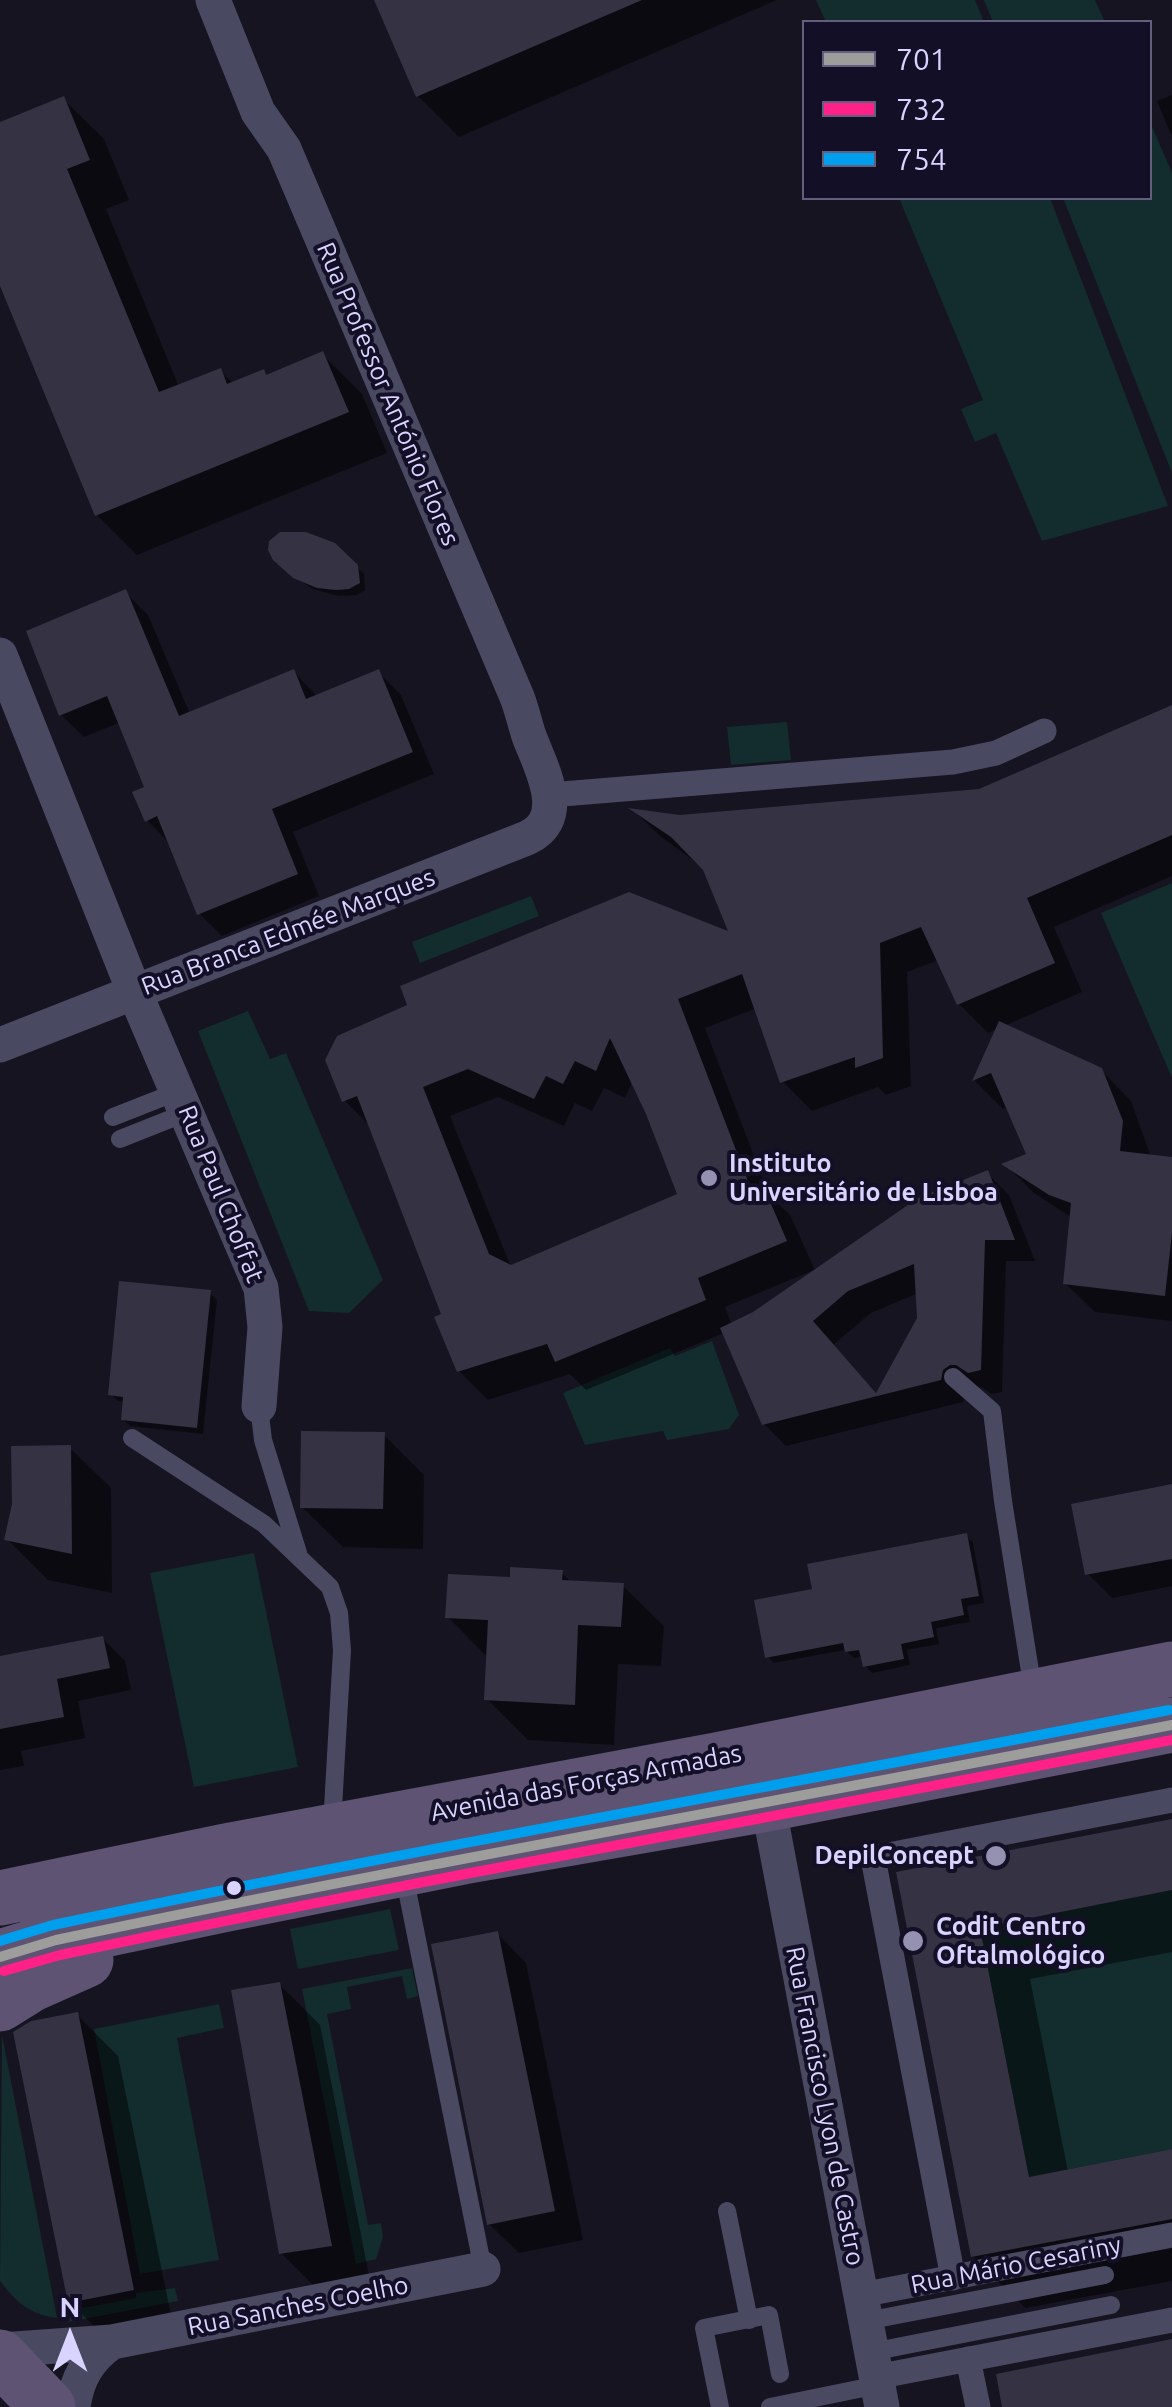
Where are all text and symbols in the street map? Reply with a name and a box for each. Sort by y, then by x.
legend [802,20,1152,200]
text: 701 [896,42,947,76]
text: 732 [896,92,947,126]
text: 754 [896,142,947,176]
street label: Rua Professor António Flores [310,238,466,550]
street label: Rua Branca Edmée Marques [137,862,439,1002]
street label: Rua Paul Choffat [172,1101,270,1287]
place label: Instituto Universitário de Lisboa [729,1149,998,1208]
marker: Instituto Universitário de Lisboa [698,1167,720,1189]
street label: Avenida das Forças Armadas [428,1738,744,1828]
place label: DepilConcept [815,1841,974,1871]
marker: DepilConcept [983,1843,1009,1869]
unlabelled marker [224,1878,244,1898]
place label: Codit Centro Oftalmológico [936,1912,1105,1971]
marker: Codit Centro Oftalmológico [900,1928,926,1954]
street label: Rua Francisco Lyon de Castro [779,1944,871,2268]
street label: Rua Mário Cesariny [908,2230,1124,2300]
street label: Rua Sanches Coelho [185,2270,411,2342]
north arrow [20,2287,120,2387]
text: N [60,2291,80,2322]

